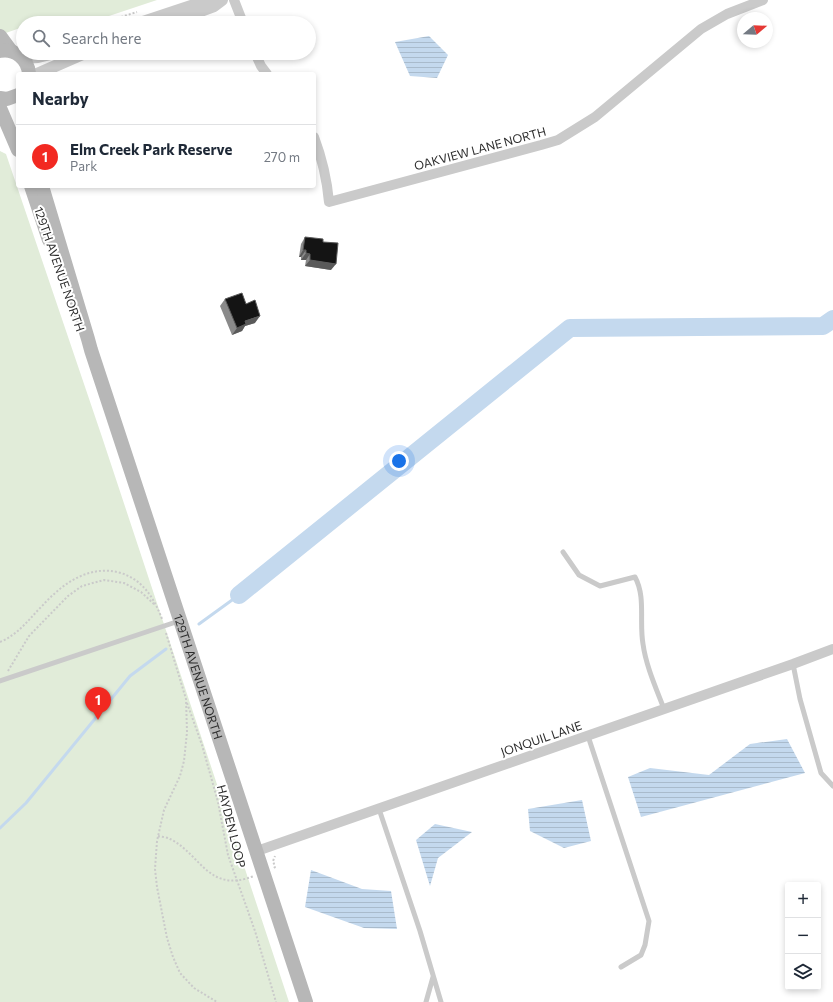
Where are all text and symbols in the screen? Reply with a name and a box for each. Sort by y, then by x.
north arrow [737,12,773,48]
search box [16,16,316,60]
icon: search [30,27,52,49]
text: Search here [62,29,141,47]
text: Nearby [32,88,89,109]
street label: OAKVIEW LANE NORTH [413,124,547,172]
text: Elm Creek Park Reserve [70,140,232,158]
text: 1 [42,149,48,165]
text: 270 m [264,149,300,165]
text: Park [70,158,97,174]
street label: 129TH AVENUE NORTH [32,205,88,333]
your location [389,451,409,471]
street label: 129TH AVENUE NORTH [171,612,226,741]
pin: 1 [85,687,111,720]
street label: JONQUIL LANE [499,718,584,759]
street label: HAYDEN LOOP [215,783,249,869]
map controls [785,882,821,990]
button: + [785,882,821,918]
button: − [785,918,821,954]
button: layers [785,954,821,990]

